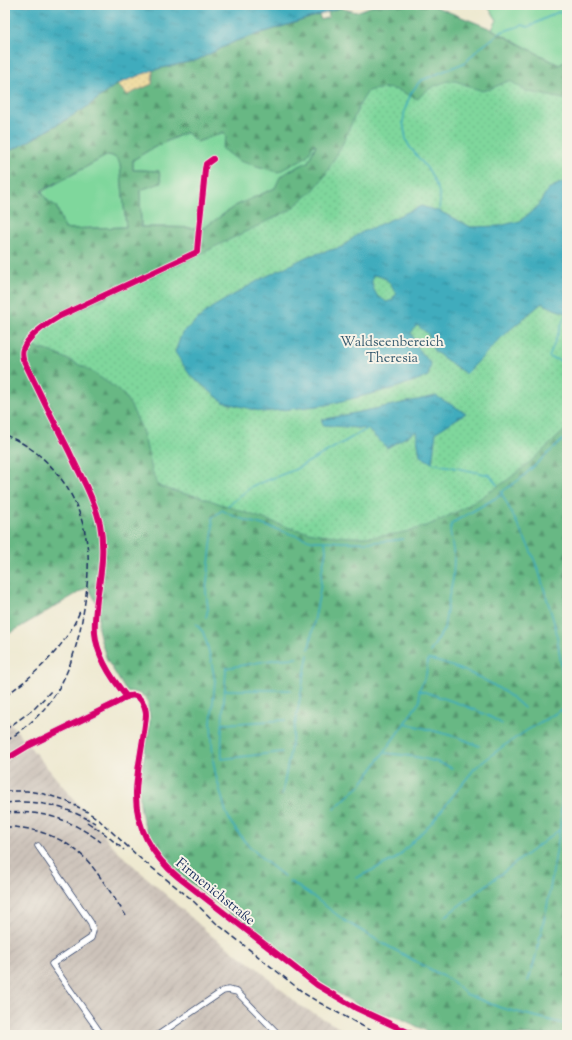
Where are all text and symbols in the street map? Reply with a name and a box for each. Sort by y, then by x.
park label: Waldseenbereich Theresia [340,333,444,369]
street label: Firmenichstraße [171,854,259,931]

